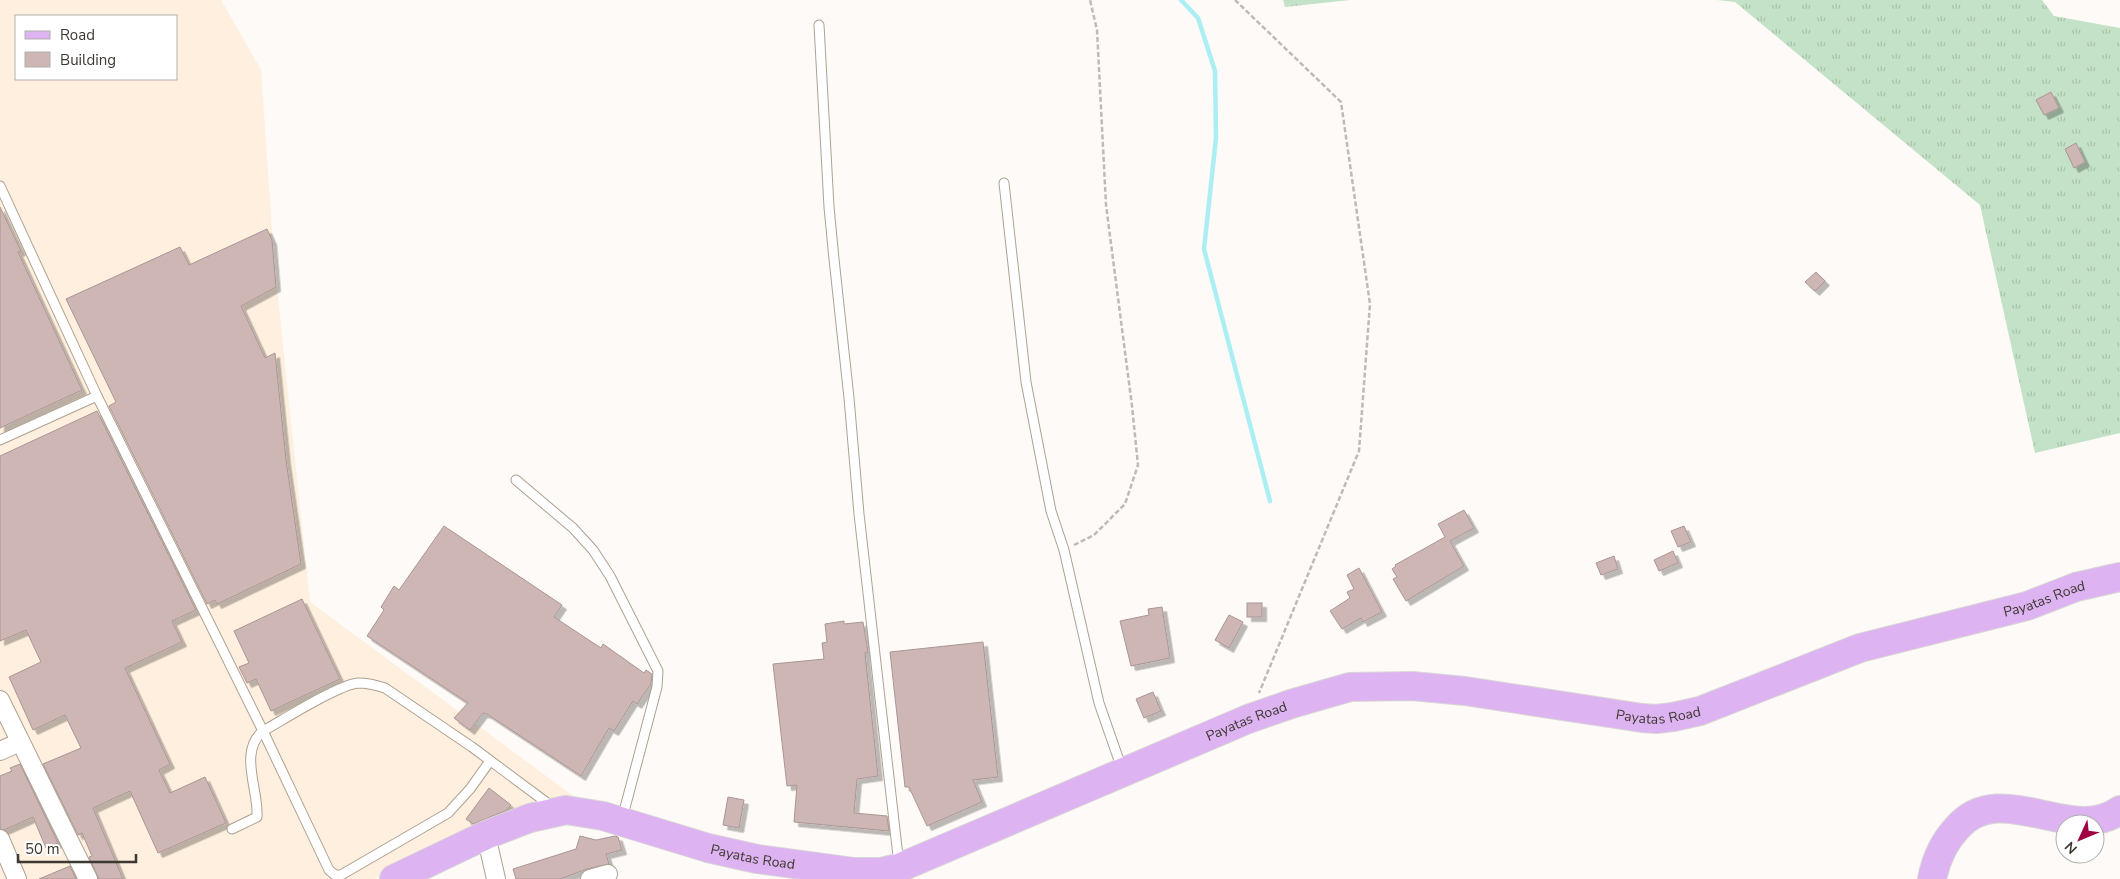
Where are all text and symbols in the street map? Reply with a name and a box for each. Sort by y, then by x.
legend [15,15,178,80]
text: Road [60,25,95,45]
text: Building [60,50,116,70]
street label: Payatas Road [2001,576,2087,621]
street label: Payatas Road [1203,697,1289,745]
street label: Payatas Road [1615,702,1703,729]
north arrow [2055,814,2105,864]
scale bar [18,832,135,864]
text: N [2061,837,2081,858]
text: 50 m [25,839,60,859]
street label: Payatas Road [709,839,796,874]

